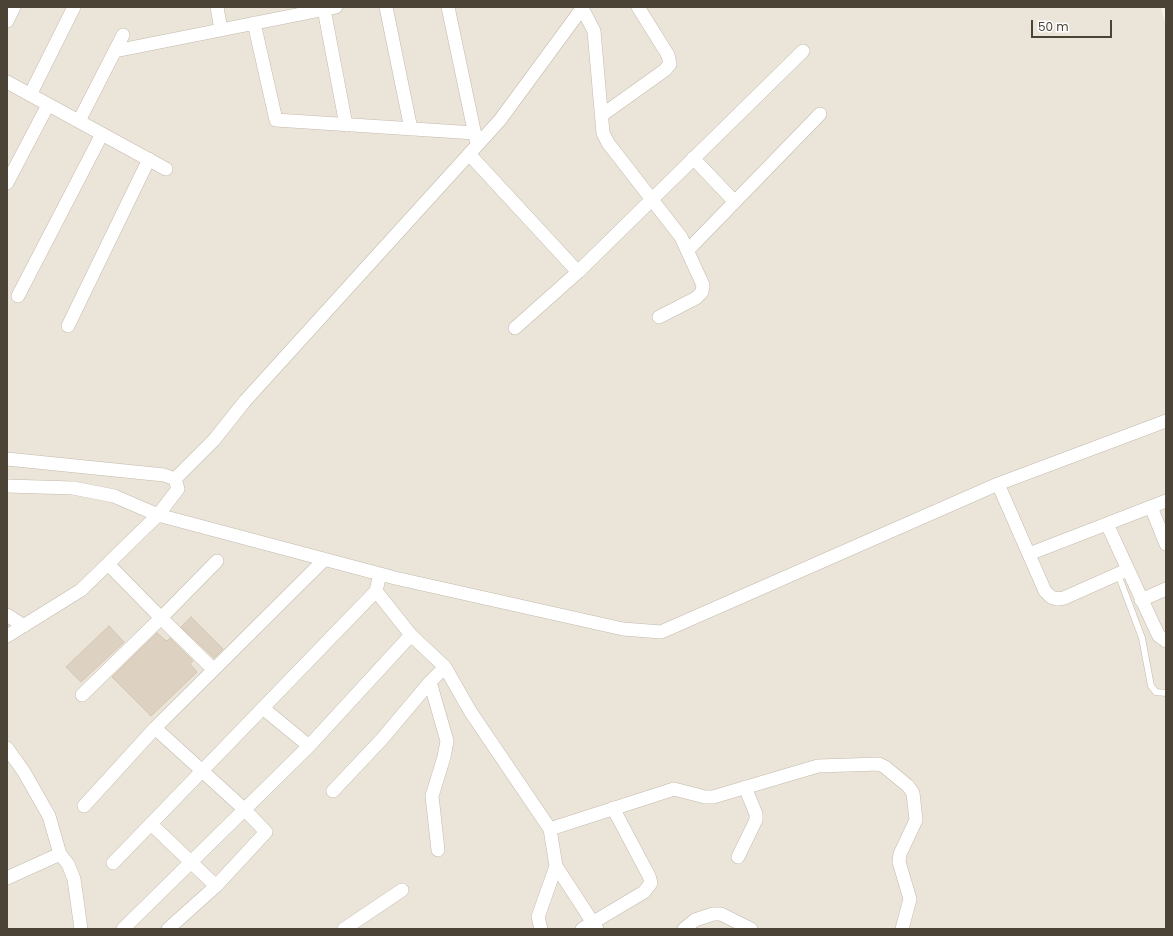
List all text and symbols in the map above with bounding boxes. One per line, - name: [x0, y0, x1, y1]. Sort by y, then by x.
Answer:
- scale bar: [1033, 12, 1114, 38]
- text: 50 m: [1038, 18, 1069, 35]

